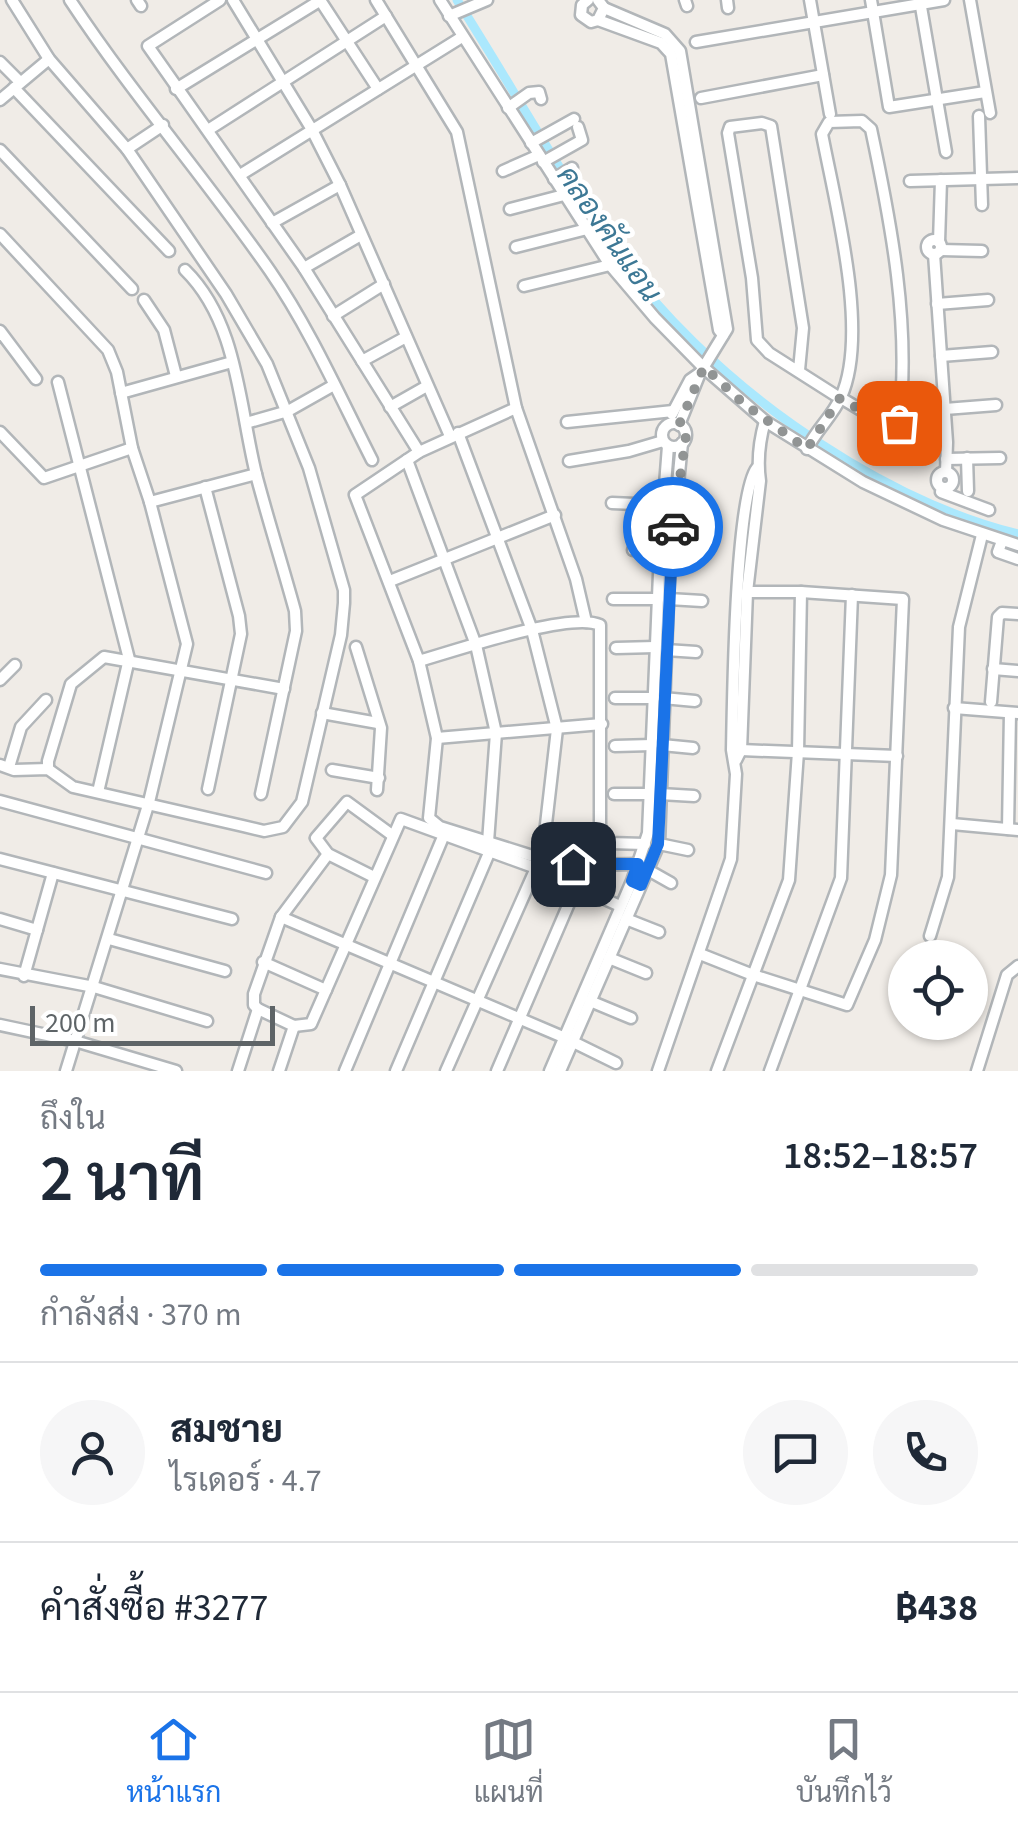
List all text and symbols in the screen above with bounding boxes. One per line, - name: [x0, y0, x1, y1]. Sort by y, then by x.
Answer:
- water label: คลองคันแอน: [546, 157, 672, 311]
- pin: [857, 381, 942, 466]
- icon: bag: [872, 396, 927, 451]
- courier: [623, 477, 723, 577]
- icon: car: [646, 500, 701, 555]
- pin: [531, 822, 616, 907]
- icon: home: [546, 837, 601, 892]
- map controls: [888, 940, 988, 1040]
- button: locate: [888, 940, 988, 1040]
- scale bar: [30, 1001, 275, 1046]
- text: 200 m: [45, 1003, 116, 1043]
- text: ถึงใน: [40, 1096, 106, 1142]
- text: 18:52–18:57: [783, 1129, 978, 1183]
- text: 2 นาที: [40, 1133, 205, 1226]
- text: กำลังส่ง · 370 m: [40, 1292, 242, 1338]
- button: person: [40, 1400, 145, 1505]
- button: chat: [743, 1400, 848, 1505]
- button: phone: [873, 1400, 978, 1505]
- text: สมชาย: [170, 1403, 283, 1457]
- text: ไรเดอร์ · 4.7: [170, 1458, 322, 1504]
- text: คำสั่งซื้อ #3277: [40, 1581, 268, 1635]
- text: ฿438: [895, 1581, 978, 1635]
- tab: หน้าแรก: [126, 1712, 221, 1813]
- tab: แผนที่: [474, 1712, 544, 1813]
- tab: บันทึกไว้: [796, 1712, 892, 1813]

